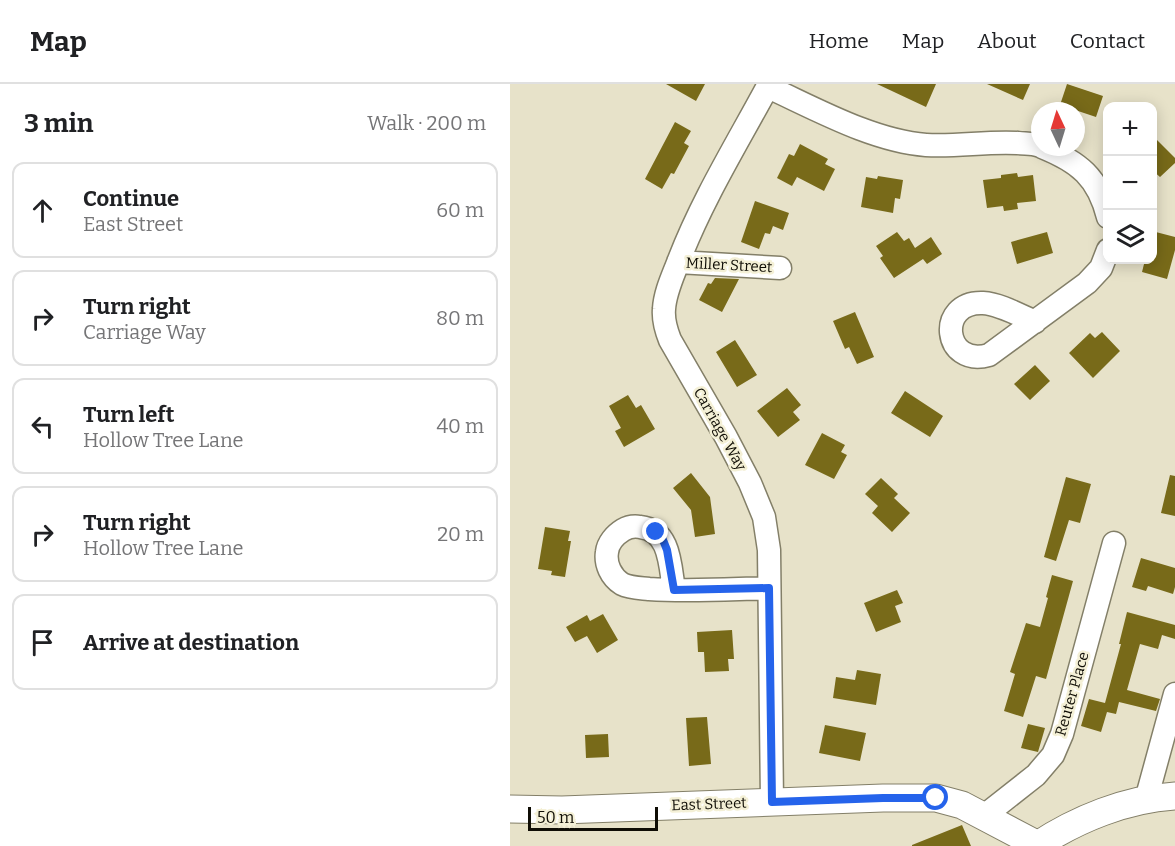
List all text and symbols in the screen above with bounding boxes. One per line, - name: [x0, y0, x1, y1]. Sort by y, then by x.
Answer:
- text: Map: [30, 25, 87, 58]
- text: Home: [809, 28, 869, 54]
- text: Map: [902, 28, 944, 54]
- text: About: [977, 28, 1037, 54]
- text: Contact: [1070, 28, 1145, 54]
- north arrow: [1031, 102, 1085, 156]
- map controls: [1103, 102, 1157, 264]
- button: +: [1103, 102, 1157, 156]
- text: 3 min: [24, 108, 93, 139]
- text: Walk · 200 m: [367, 111, 486, 135]
- button: −: [1103, 156, 1157, 210]
- text: Continue: [83, 185, 179, 212]
- icon: ahead: [26, 194, 59, 227]
- text: 60 m: [436, 198, 484, 222]
- button: layers: [1103, 210, 1157, 264]
- text: East Street: [83, 212, 183, 236]
- street label: Miller Street: [685, 254, 773, 276]
- text: Turn right: [83, 293, 191, 320]
- icon: right: [26, 302, 59, 335]
- text: 80 m: [436, 306, 484, 330]
- text: Carriage Way: [83, 320, 206, 344]
- street label: Carriage Way: [690, 384, 750, 474]
- text: Turn left: [83, 401, 175, 428]
- icon: left: [26, 410, 59, 443]
- text: 40 m: [436, 414, 484, 438]
- text: Hollow Tree Lane: [83, 428, 244, 452]
- text: Turn right: [83, 509, 191, 536]
- icon: right: [26, 518, 59, 551]
- route end: [642, 518, 668, 544]
- text: 20 m: [437, 522, 484, 546]
- text: Hollow Tree Lane: [83, 536, 244, 560]
- icon: arrive: [26, 626, 59, 659]
- text: Arrive at destination: [83, 629, 299, 656]
- street label: Reuter Place: [1051, 650, 1093, 738]
- route start: [922, 784, 948, 810]
- street label: East Street: [671, 794, 747, 814]
- scale bar: [528, 804, 658, 832]
- text: 50 m: [537, 808, 574, 827]

